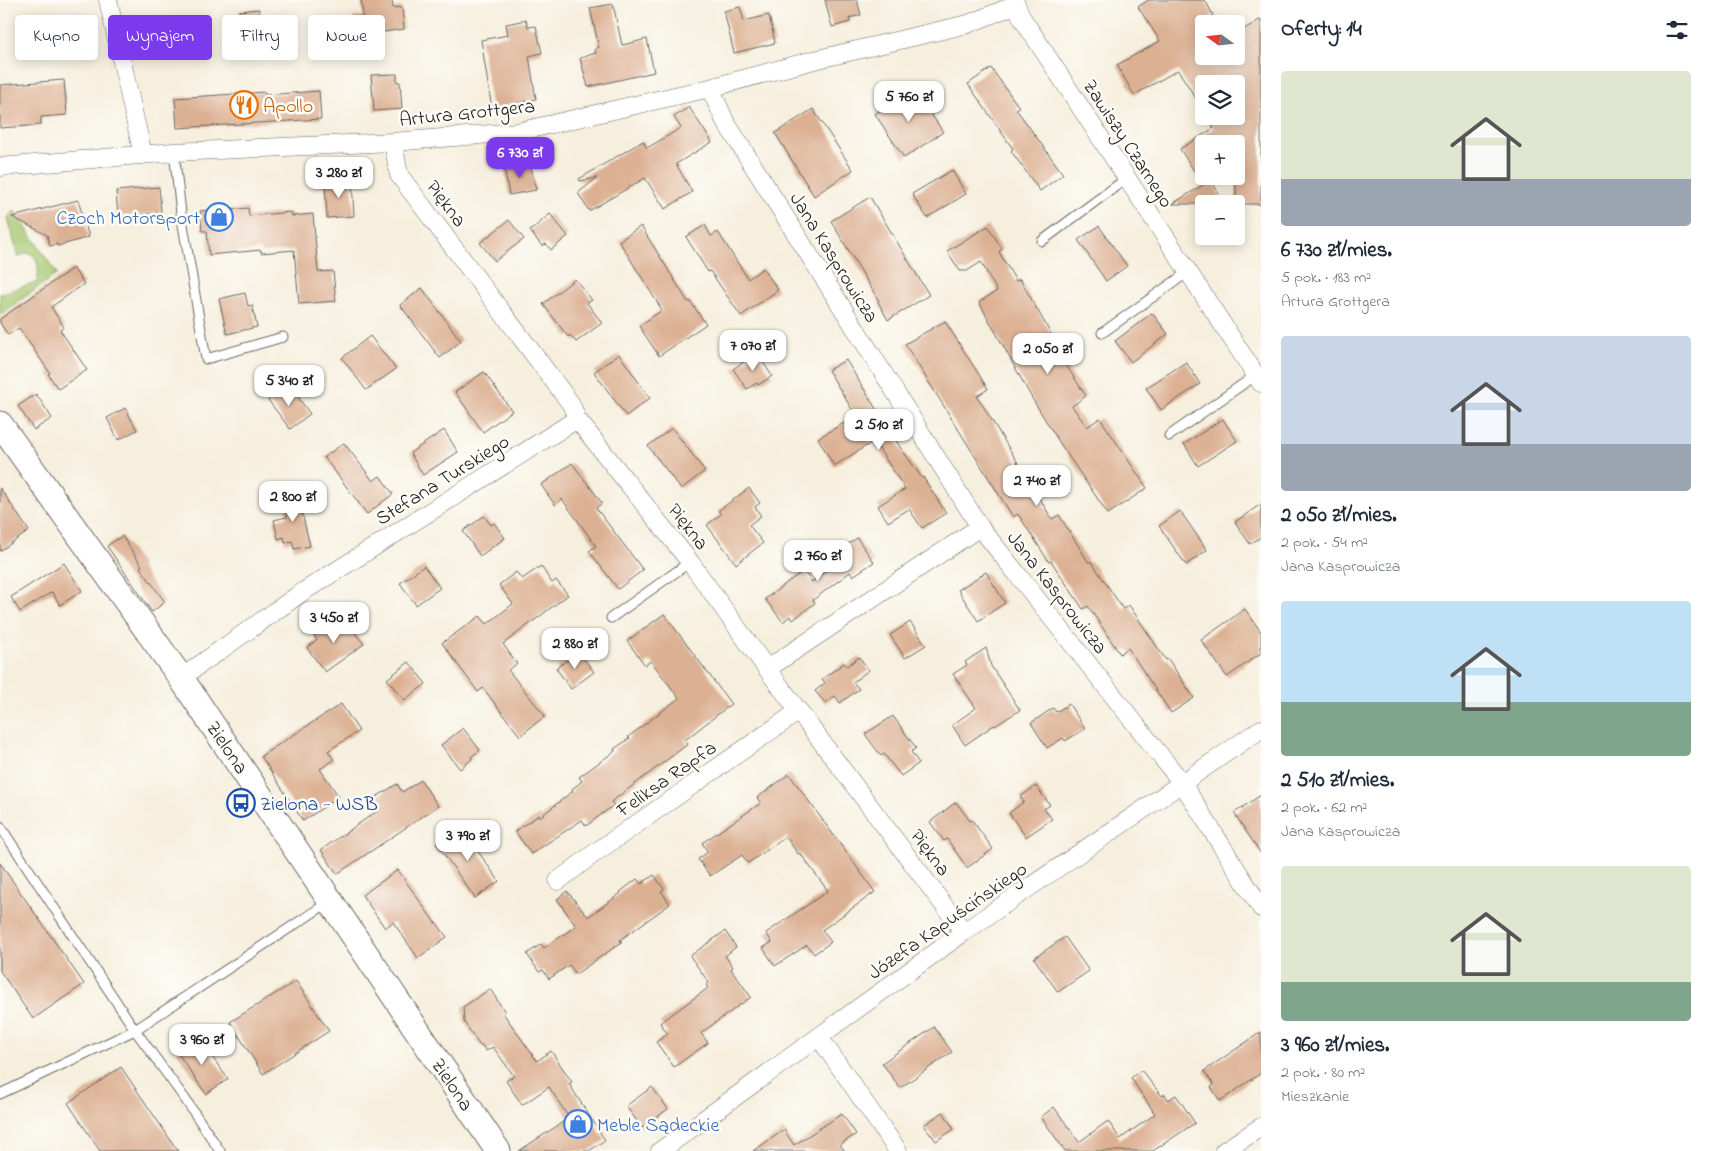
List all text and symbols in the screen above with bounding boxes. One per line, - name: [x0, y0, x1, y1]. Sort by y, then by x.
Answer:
- chip: Kupno: [15, 15, 98, 60]
- chip: Wynajem: [108, 15, 212, 60]
- chip: Filtry: [222, 15, 298, 60]
- chip: Nowe: [308, 15, 385, 60]
- north arrow: [1195, 15, 1245, 65]
- map controls: [1195, 15, 1245, 245]
- text: Oferty: 14: [1281, 15, 1362, 45]
- icon: filters: [1663, 16, 1691, 44]
- street label: Zawiszy Czarnego: [1074, 74, 1179, 215]
- button: layers: [1195, 75, 1245, 125]
- pin: 5 760 zł: [857, 80, 961, 123]
- text: 5 760 zł: [885, 85, 933, 109]
- restaurant icon: Apollo: [229, 90, 259, 120]
- place label: Apollo: [263, 93, 313, 122]
- street label: Artura Grottgera: [398, 93, 537, 137]
- icon: home: [1441, 104, 1531, 194]
- button: +: [1195, 135, 1245, 185]
- pin: 6 730 zł: [468, 136, 572, 179]
- text: 6 730 zł: [497, 141, 543, 165]
- pin: 3 280 zł: [287, 156, 391, 199]
- text: 3 280 zł: [316, 161, 362, 185]
- street label: Piękna: [418, 175, 472, 234]
- street label: Jana Kasprowicza: [781, 187, 885, 329]
- button: −: [1195, 195, 1245, 245]
- shop icon: Czoch Motorsport: [204, 202, 234, 232]
- place label: Czoch Motorsport: [57, 205, 200, 234]
- text: 6 730 zł/mies.: [1281, 236, 1392, 266]
- text: 5 pok. · 183 m²: [1281, 266, 1371, 290]
- text: Artura Grottgera: [1281, 290, 1390, 314]
- pin: 7 070 zł: [701, 330, 805, 372]
- pin: 2 050 zł: [996, 332, 1100, 375]
- text: 7 070 zł: [730, 334, 776, 358]
- text: 2 050 zł: [1023, 337, 1073, 361]
- pin: 5 340 zł: [237, 364, 341, 407]
- text: 5 340 zł: [265, 369, 313, 393]
- icon: home: [1441, 369, 1531, 459]
- pin: 2 510 zł: [827, 408, 931, 451]
- text: 2 510 zł: [855, 413, 903, 437]
- street label: Stefana Turskiego: [371, 428, 516, 535]
- pin: 2 740 zł: [985, 464, 1089, 507]
- text: 2 740 zł: [1014, 469, 1060, 493]
- pin: 2 800 zł: [241, 480, 345, 523]
- text: 2 800 zł: [270, 485, 316, 509]
- street label: Piękna: [659, 498, 715, 557]
- text: 2 050 zł/mies.: [1281, 501, 1397, 531]
- street label: Jana Kasprowicza: [999, 526, 1113, 661]
- text: 2 pok. · 54 m²: [1281, 531, 1368, 555]
- pin: 2 760 zł: [766, 540, 870, 582]
- text: 2 760 zł: [795, 544, 841, 568]
- text: Jana Kasprowicza: [1281, 555, 1400, 579]
- pin: 3 450 zł: [282, 602, 386, 644]
- text: 3 450 zł: [310, 606, 358, 630]
- pin: 2 880 zł: [523, 628, 627, 670]
- text: 2 880 zł: [552, 632, 598, 656]
- icon: home: [1441, 634, 1531, 724]
- street label: Zielona: [198, 716, 254, 781]
- street label: Feliksa Rapfa: [611, 735, 723, 826]
- text: 2 510 zł/mies.: [1281, 766, 1394, 796]
- bus stop icon: Zielona - WSB: [226, 788, 256, 818]
- place label: Zielona - WSB: [260, 791, 378, 820]
- text: 2 pok. · 62 m²: [1281, 796, 1367, 820]
- pin: 3 790 zł: [416, 820, 520, 862]
- text: Jana Kasprowicza: [1281, 820, 1400, 844]
- text: 3 790 zł: [446, 824, 490, 848]
- street label: Piękna: [902, 824, 956, 883]
- street label: Józefa Kapuścińskiego: [863, 856, 1035, 989]
- icon: home: [1441, 899, 1531, 989]
- pin: 3 960 zł: [150, 1024, 254, 1066]
- text: 3 960 zł: [180, 1028, 224, 1052]
- text: 3 960 zł/mies.: [1281, 1031, 1389, 1061]
- street label: Zielona: [423, 1053, 479, 1118]
- text: 2 pok. · 80 m²: [1281, 1061, 1365, 1085]
- text: Mieszkanie: [1281, 1085, 1349, 1109]
- shop icon: Meble Sądeckie: [563, 1109, 593, 1139]
- place label: Meble Sądeckie: [597, 1112, 719, 1141]

